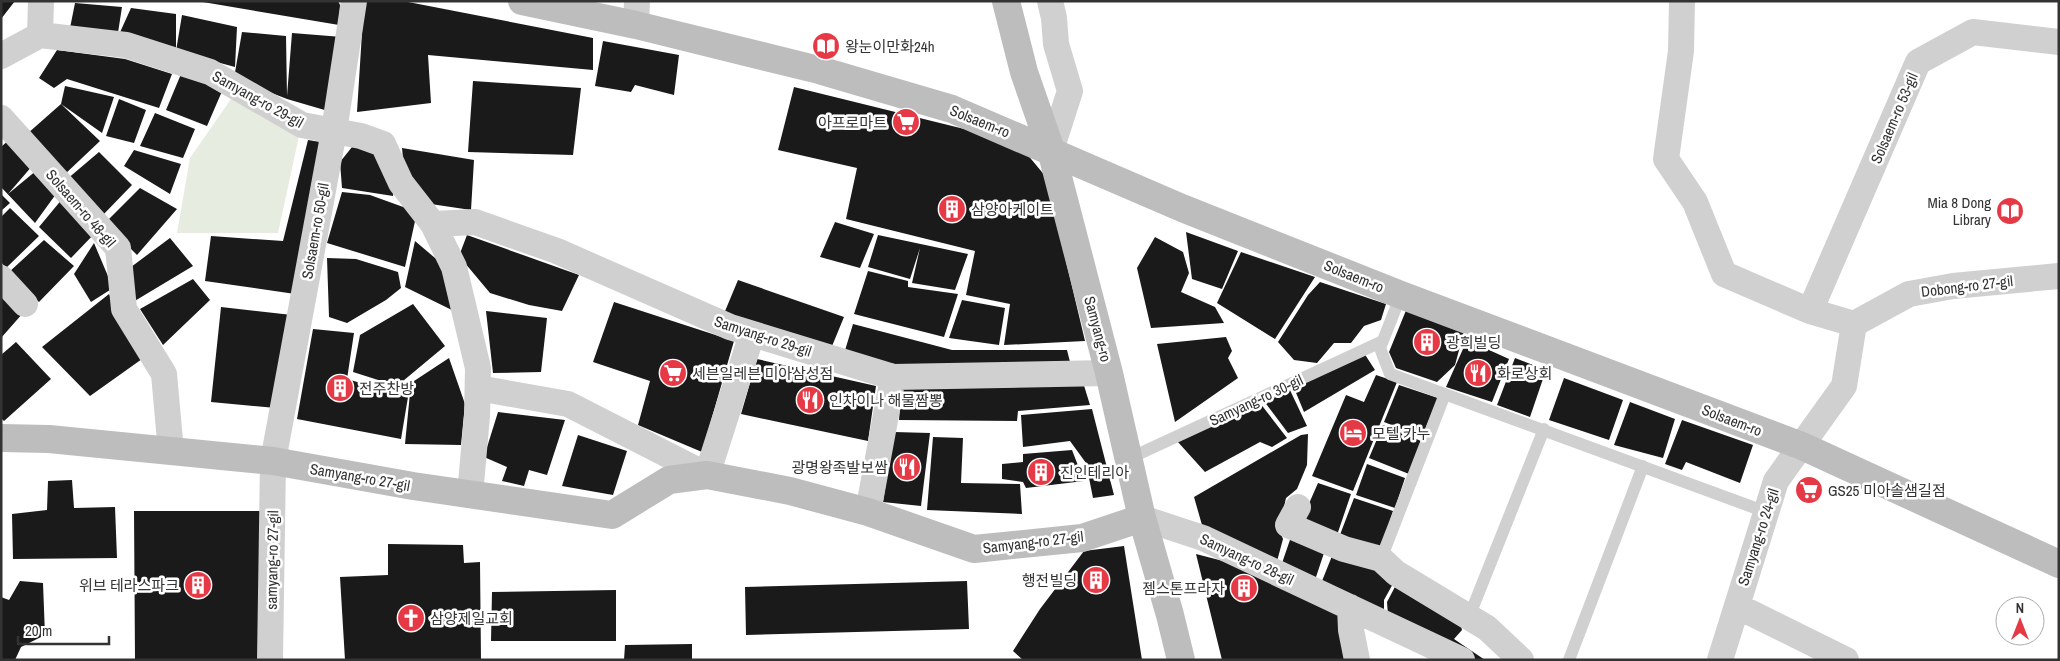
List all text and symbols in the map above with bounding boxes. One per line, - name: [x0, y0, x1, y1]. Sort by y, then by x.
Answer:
- library icon: 왕눈이만화24h: [811, 31, 841, 61]
- place label: 왕눈이만화24h: [845, 36, 935, 57]
- street label: Samyang-ro 29-gil: [209, 65, 307, 133]
- street label: Solsaem-ro 53-gil: [1865, 69, 1923, 167]
- street label: Solsaem-ro: [947, 99, 1013, 143]
- supermarket icon: 아프로마트: [891, 107, 921, 137]
- place label: 아프로마트: [818, 112, 887, 133]
- street label: Solsaem-ro 48-gil: [41, 164, 121, 252]
- street label: Solsaem-ro 50-gil: [296, 181, 334, 281]
- place label: Mia 8 Dong Library: [1927, 192, 1992, 230]
- building icon: 삼양아케이트: [937, 194, 967, 224]
- library icon: Mia 8 Dong Library: [1995, 196, 2025, 226]
- place label: 삼양아케이트: [971, 199, 1054, 220]
- street label: Solsaem-ro: [1321, 254, 1387, 298]
- street label: Dobong-ro 27-gil: [1920, 270, 2014, 302]
- street label: Samyang-ro: [1079, 294, 1117, 364]
- street label: Samyang-ro 29-gil: [712, 310, 814, 362]
- building icon: 광희빌딩: [1412, 327, 1442, 357]
- place label: 광희빌딩: [1446, 332, 1501, 353]
- supermarket icon: 세븐일레븐 미아삼성점: [658, 358, 688, 388]
- restaurant icon: 화로상회: [1463, 358, 1493, 388]
- place label: 세븐일레븐 미아삼성점: [692, 363, 833, 384]
- place label: 화로상회: [1497, 363, 1552, 384]
- street label: Samyang-ro 30-gil: [1206, 369, 1306, 431]
- building icon: 전주찬방: [325, 373, 355, 403]
- place label: 전주찬방: [359, 378, 414, 399]
- restaurant icon: 인차이나 해물짬뽕: [795, 385, 825, 415]
- place label: 인차이나 해물짬뽕: [829, 390, 943, 411]
- street label: Solsaem-ro: [1699, 399, 1765, 441]
- hotel icon: 모텔 카누: [1338, 418, 1368, 448]
- place label: 모텔 카누: [1372, 423, 1431, 444]
- restaurant icon: 광명왕족발보쌈: [892, 452, 922, 482]
- place label: 광명왕족발보쌈: [791, 457, 888, 478]
- building icon: 진인테리아: [1026, 457, 1056, 487]
- street label: Samyang-ro 27-gil: [308, 458, 412, 496]
- place label: 진인테리아: [1060, 462, 1129, 483]
- supermarket icon: GS25 미아솔샘길점: [1794, 475, 1824, 505]
- place label: GS25 미아솔샘길점: [1828, 480, 1946, 501]
- street label: Samyang-ro 24-gil: [1732, 486, 1784, 588]
- street label: samyang-ro 27-gil: [261, 510, 283, 610]
- street label: Samyang-ro 27-gil: [982, 525, 1084, 559]
- street label: Samyang-ro 28-gil: [1197, 528, 1297, 590]
- building icon: 행전빌딩: [1081, 565, 1111, 595]
- building icon: 위브 테라스파크: [183, 570, 213, 600]
- place label: 행전빌딩: [1022, 570, 1077, 591]
- building icon: 젬스톤프라자: [1229, 573, 1259, 603]
- place label: 위브 테라스파크: [79, 575, 179, 596]
- place label: 젬스톤프라자: [1142, 578, 1225, 599]
- north arrow: [1995, 596, 2045, 646]
- text: N: [2016, 599, 2024, 617]
- church icon: 삼양제일교회: [396, 603, 426, 633]
- place label: 삼양제일교회: [430, 608, 513, 629]
- scale bar: [18, 614, 109, 646]
- text: 20 m: [25, 620, 52, 641]

